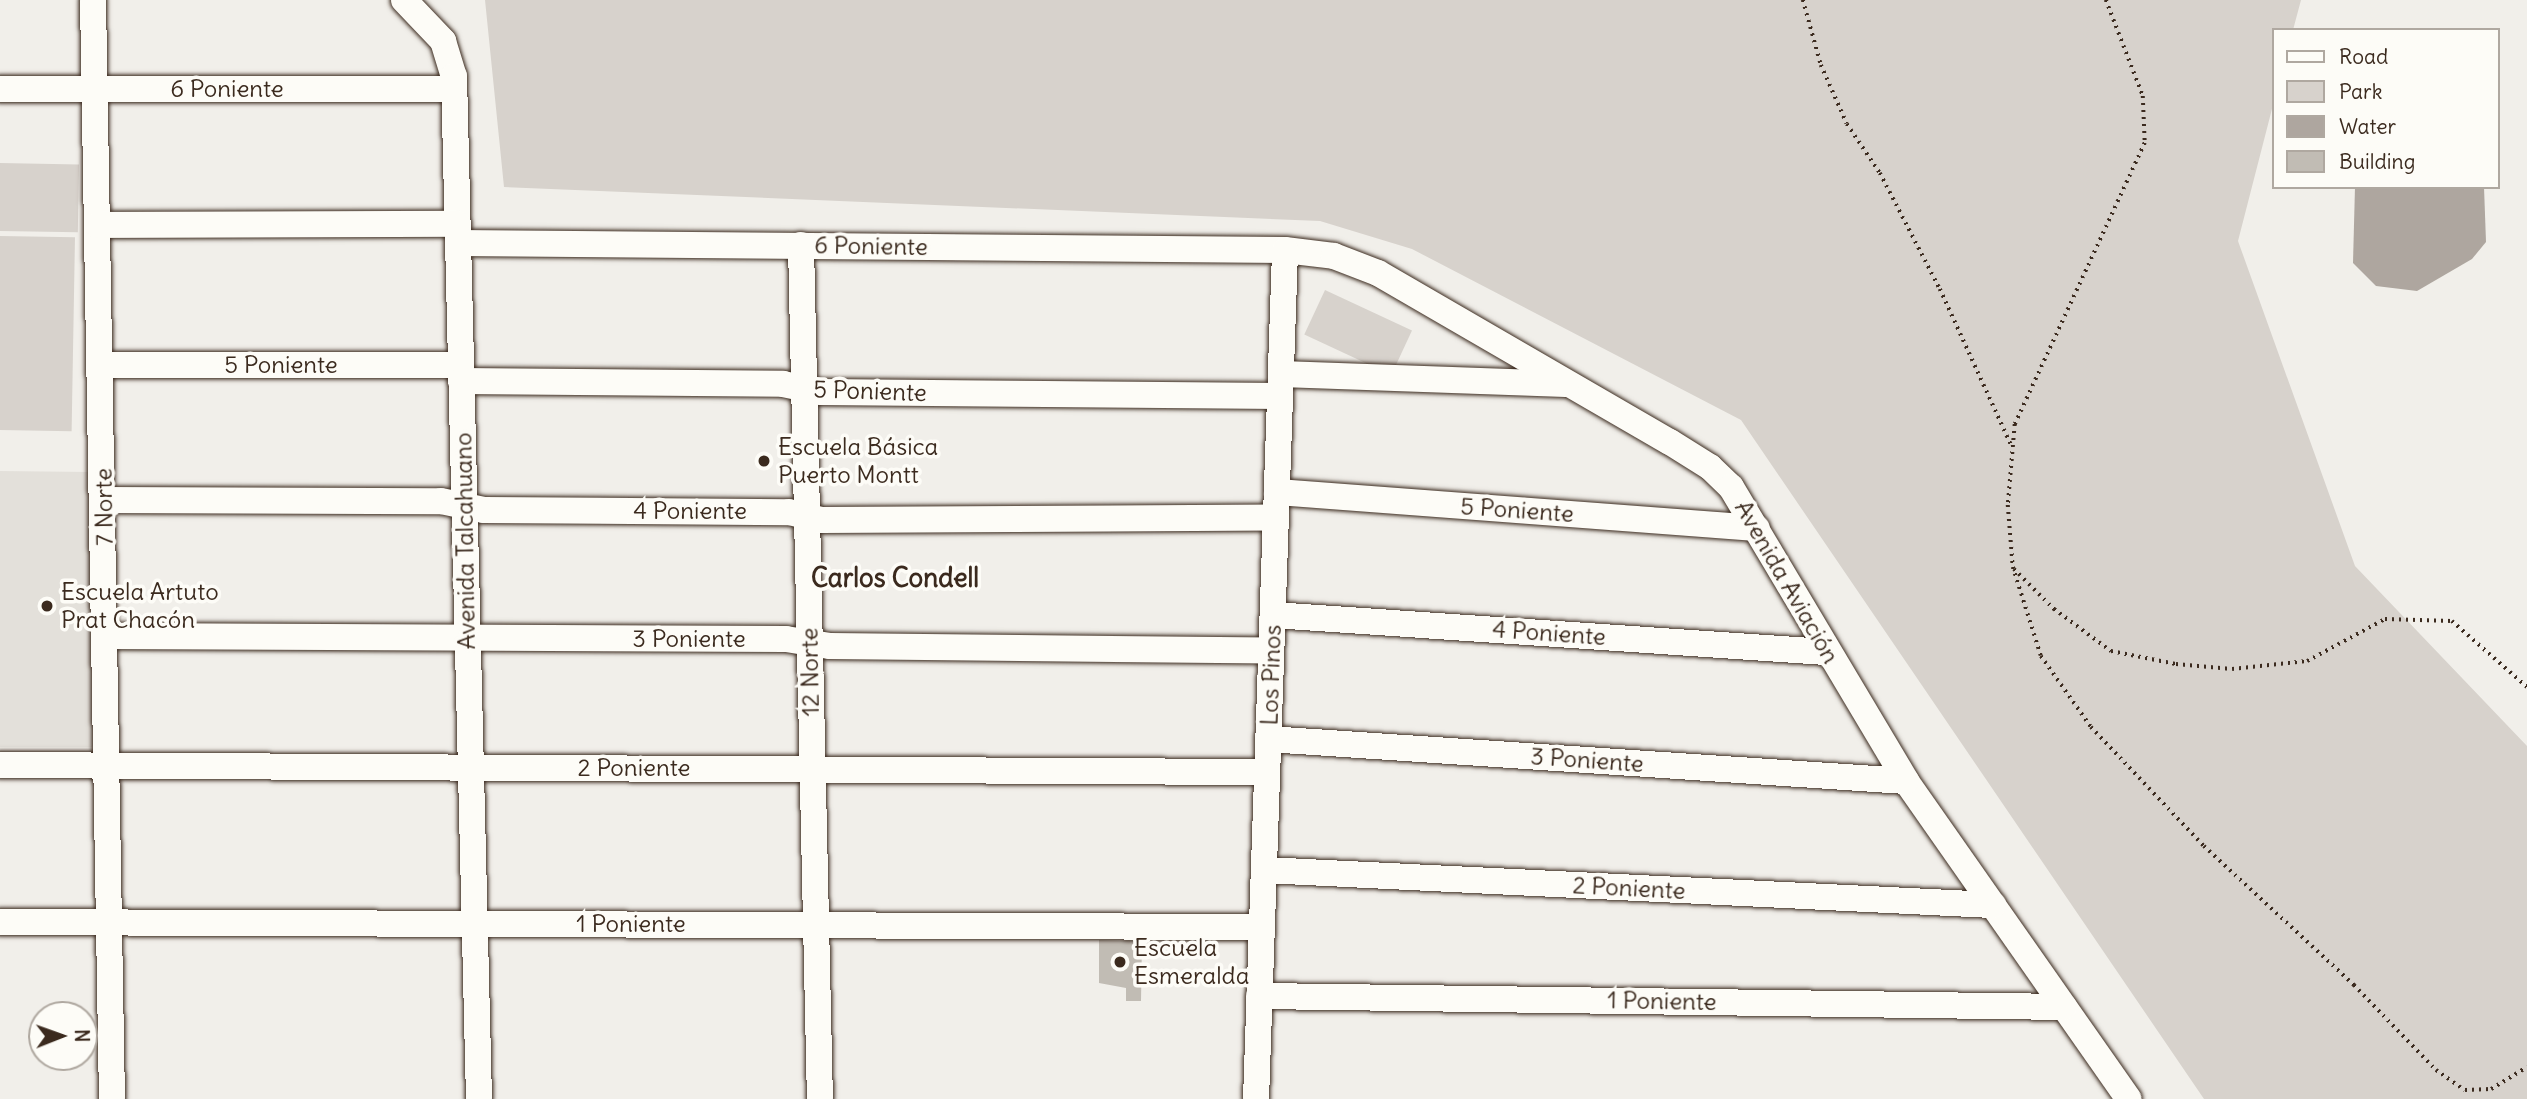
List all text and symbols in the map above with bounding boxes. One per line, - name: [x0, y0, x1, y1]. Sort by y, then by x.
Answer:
- legend: [2272, 28, 2499, 189]
- text: Road: [2339, 43, 2388, 70]
- street label: 6 Poniente: [170, 75, 284, 103]
- text: Park: [2339, 78, 2382, 105]
- text: Water: [2339, 113, 2396, 140]
- text: Building: [2339, 148, 2415, 175]
- street label: 6 Poniente: [814, 231, 928, 261]
- street label: 5 Poniente: [224, 351, 338, 379]
- street label: 5 Poniente: [813, 375, 927, 407]
- street label: Avenida Talcahuano: [449, 432, 481, 650]
- place label: Escuela Básica Puerto Montt: [778, 433, 938, 489]
- marker: Escuela Básica Puerto Montt: [756, 453, 772, 469]
- street label: 7 Norte: [89, 468, 119, 546]
- street label: 5 Poniente: [1459, 492, 1575, 528]
- street label: Avenida Aviación: [1729, 495, 1845, 669]
- street label: 4 Poniente: [633, 497, 747, 525]
- district label: Carlos Condell: [811, 562, 979, 594]
- place label: Escuela Artuto Prat Chacón: [61, 578, 219, 634]
- marker: Escuela Artuto Prat Chacón: [39, 598, 55, 614]
- street label: 4 Poniente: [1491, 615, 1607, 651]
- street label: Los Pinos: [1255, 624, 1287, 726]
- street label: 3 Poniente: [632, 625, 746, 653]
- street label: 12 Norte: [795, 627, 825, 717]
- street label: 3 Poniente: [1529, 742, 1645, 778]
- street label: 2 Poniente: [578, 754, 690, 782]
- street label: 2 Poniente: [1572, 871, 1686, 905]
- street label: 1 Poniente: [576, 910, 686, 938]
- place label: Escuela Esmeralda: [1134, 934, 1249, 990]
- marker: Escuela Esmeralda: [1112, 954, 1128, 970]
- street label: 1 Poniente: [1607, 986, 1717, 1016]
- north arrow: [28, 1001, 98, 1071]
- text: N: [70, 1029, 94, 1042]

